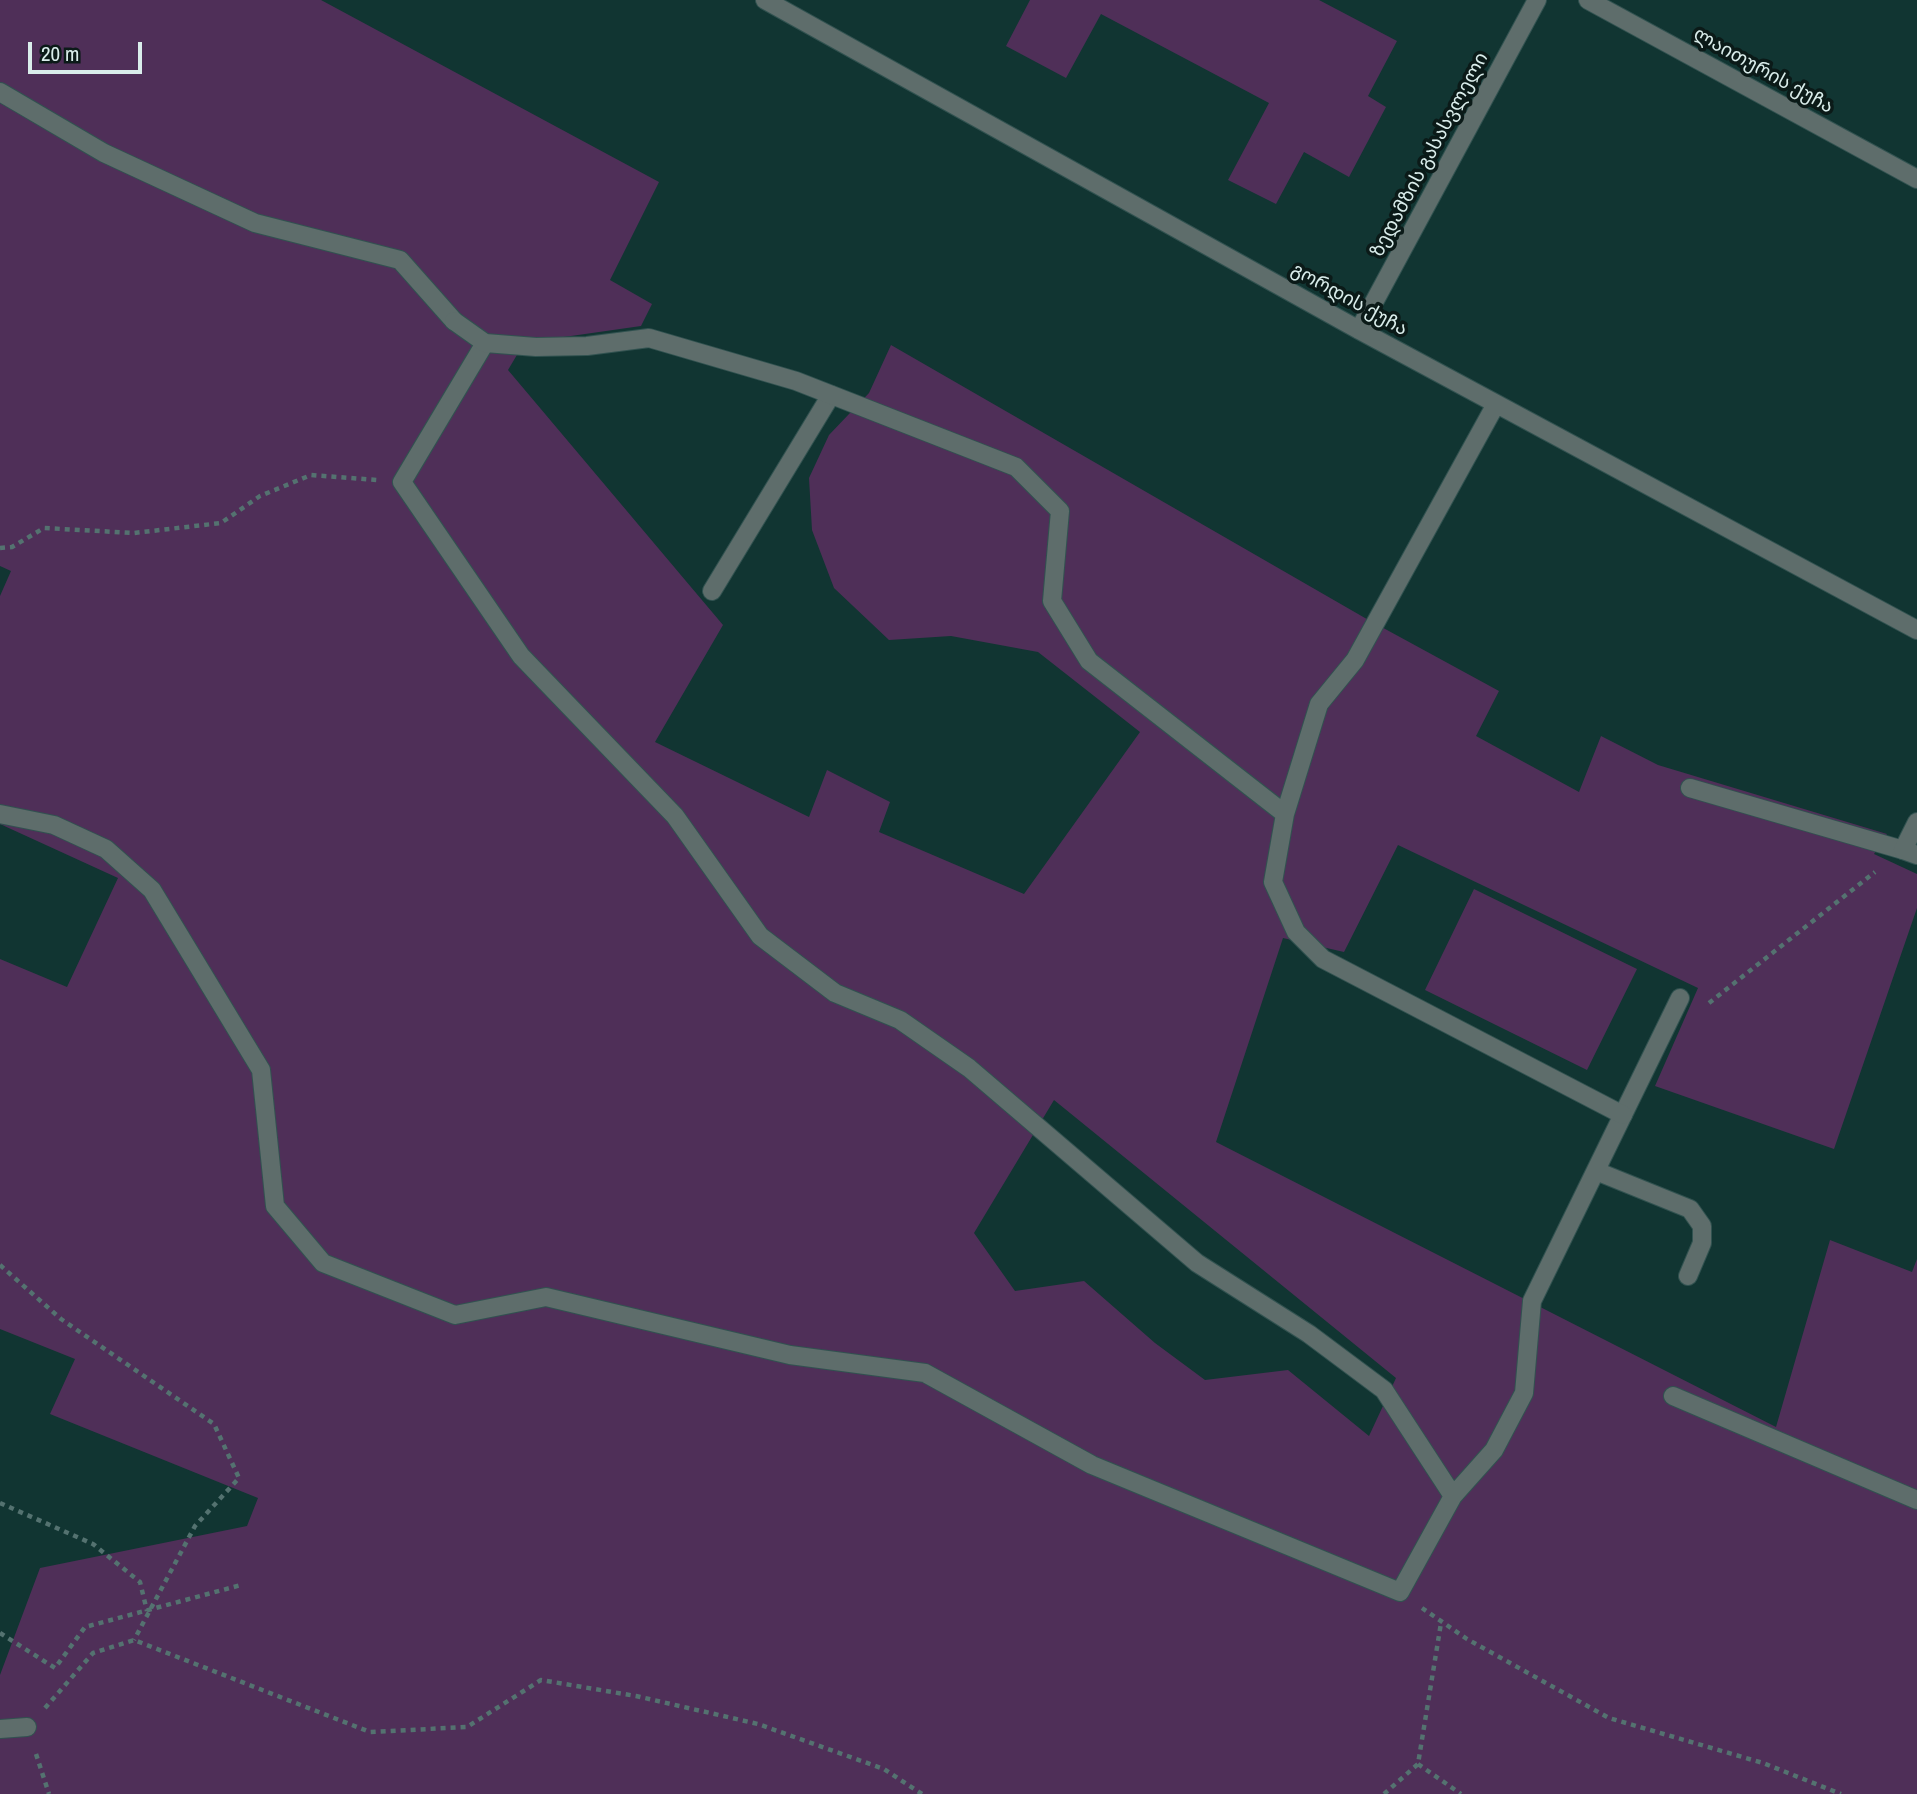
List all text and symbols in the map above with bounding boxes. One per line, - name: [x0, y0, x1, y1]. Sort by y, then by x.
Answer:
- street label: ლაითურის ქუჩა: [1689, 23, 1837, 119]
- scale bar: [32, 28, 145, 72]
- text: 20 m: [41, 39, 79, 68]
- street label: ზედამზის გასასვლელი: [1366, 49, 1494, 261]
- street label: გორდის ქუჩა: [1287, 259, 1411, 341]

